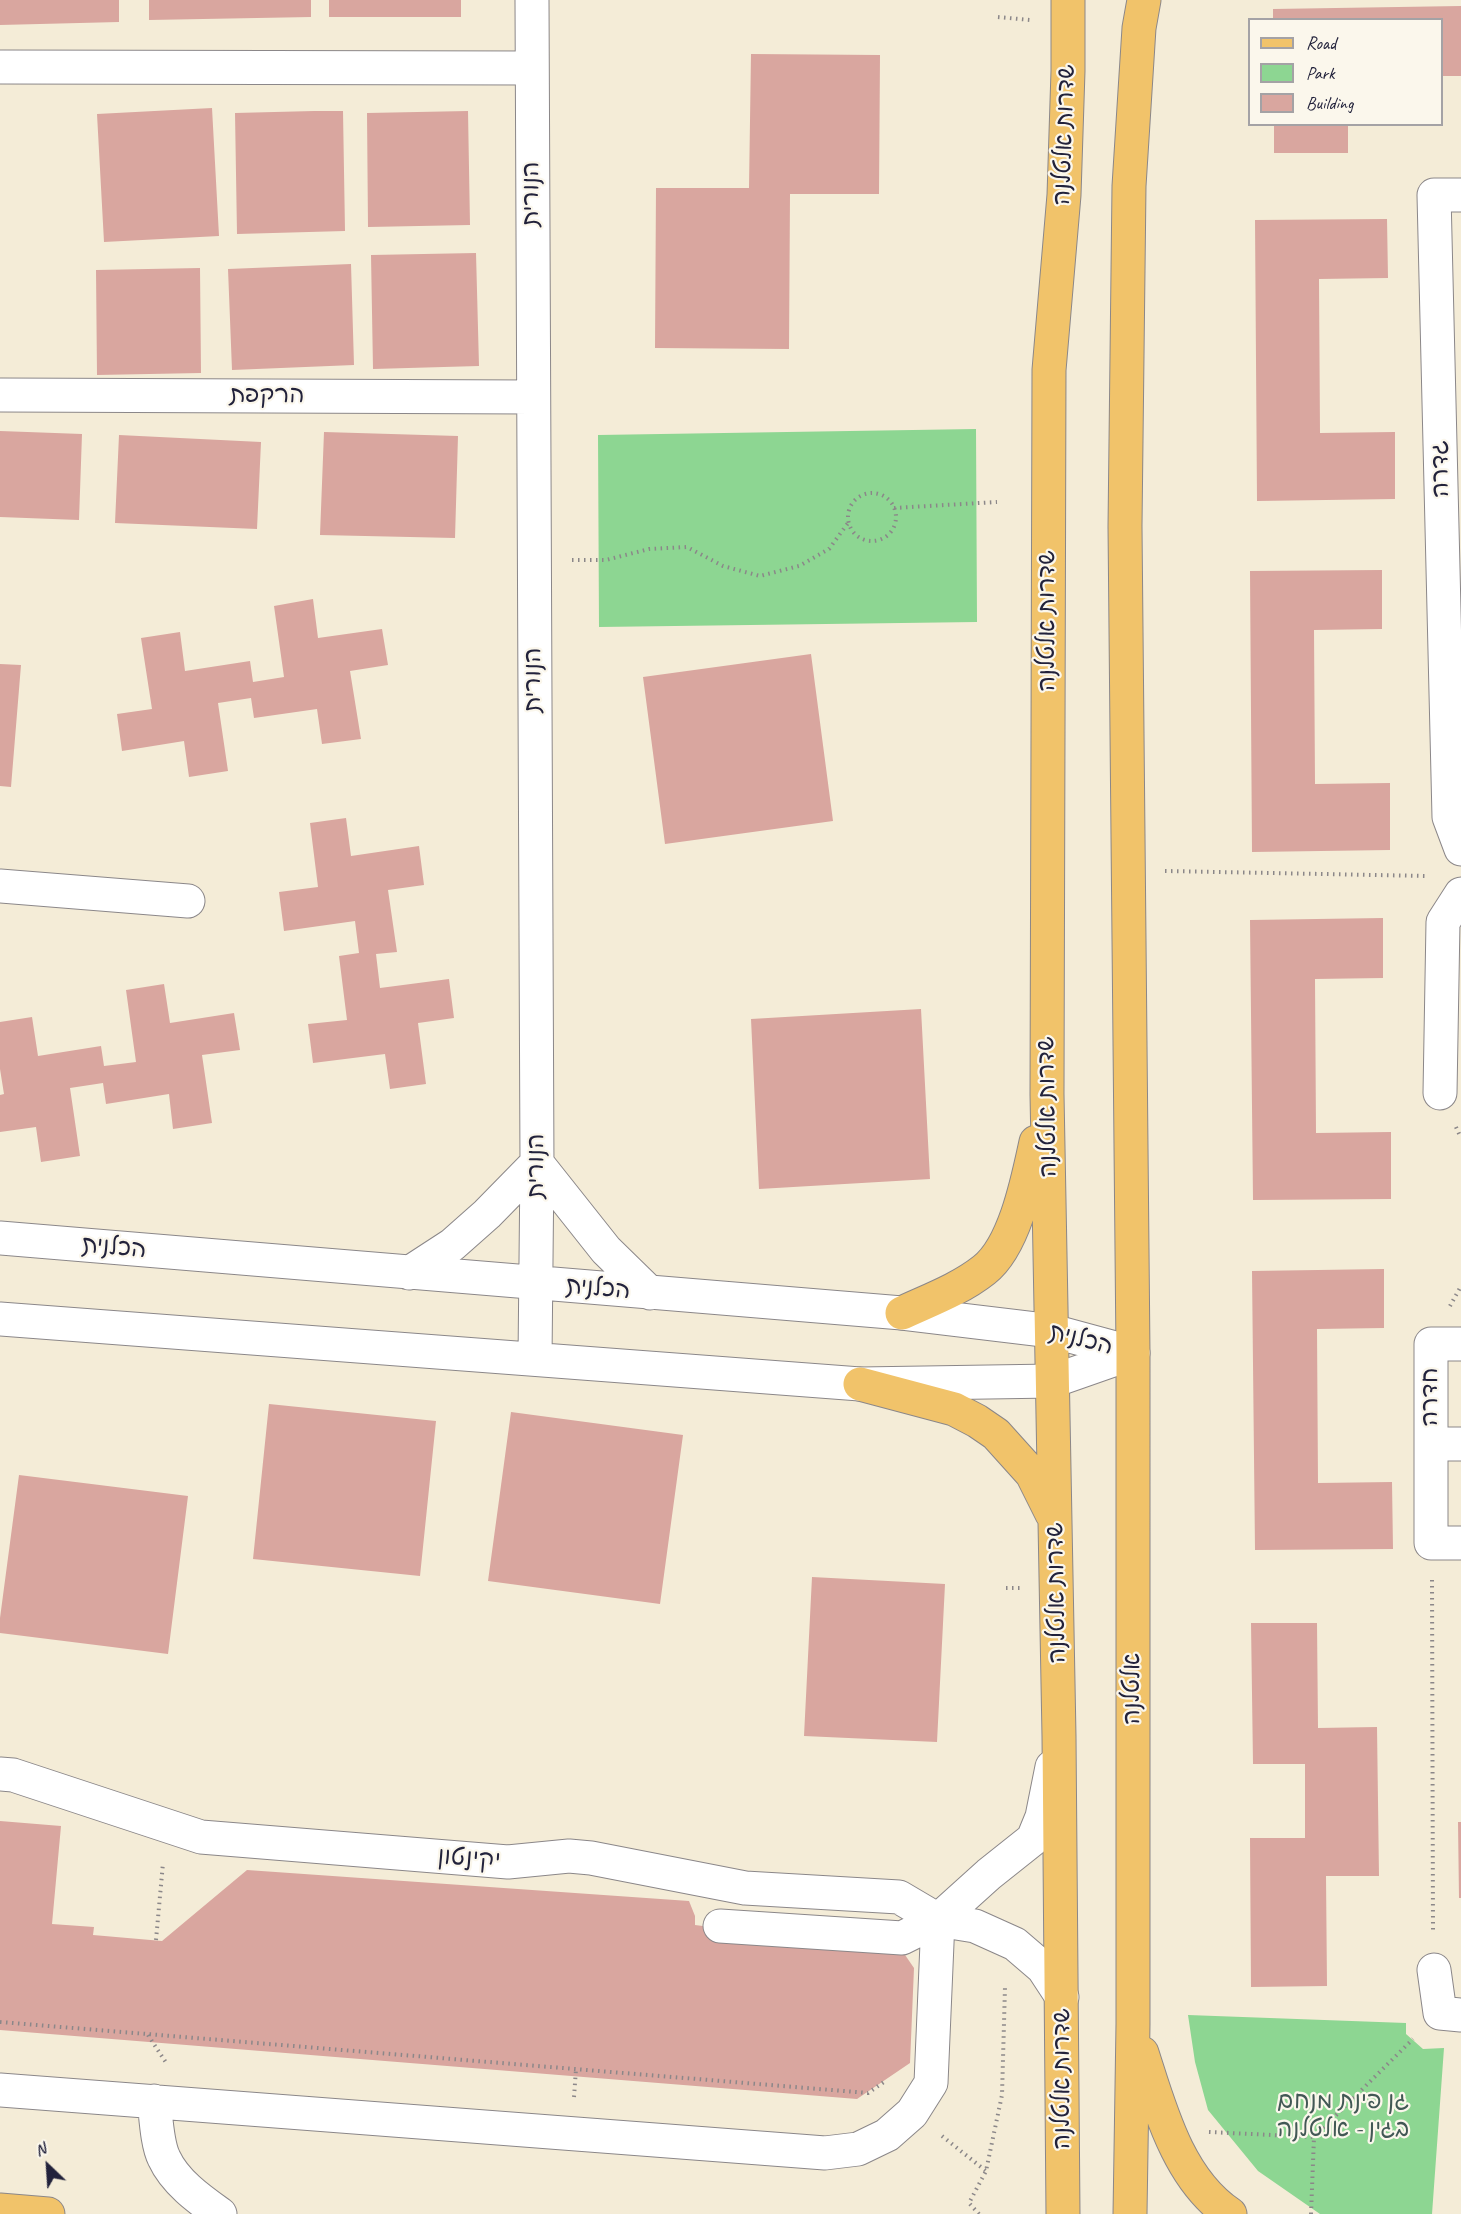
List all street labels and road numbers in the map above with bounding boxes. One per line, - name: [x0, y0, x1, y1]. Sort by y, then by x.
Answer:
- street label: שדרות אלטלנה: [1048, 64, 1082, 206]
- street label: הנורית: [518, 161, 546, 227]
- street label: הרקפת: [230, 382, 304, 410]
- street label: גדרה: [1426, 440, 1456, 498]
- street label: שדרות אלטלנה: [1034, 550, 1062, 692]
- street label: הנורית: [520, 647, 548, 713]
- street label: שדרות אלטלנה: [1032, 1036, 1064, 1178]
- street label: הנורית: [523, 1133, 551, 1199]
- street label: הכלנית: [80, 1231, 148, 1265]
- street label: הכלנית: [564, 1272, 632, 1306]
- street label: הכלנית: [1046, 1318, 1116, 1362]
- street label: חדרה: [1417, 1368, 1445, 1426]
- street label: שדרות אלטלנה: [1041, 1522, 1073, 1664]
- street label: אלטלנה: [1119, 1653, 1147, 1725]
- street label: יקינטון: [437, 1842, 501, 1876]
- street label: שדרות אלטלנה: [1049, 2008, 1077, 2150]

